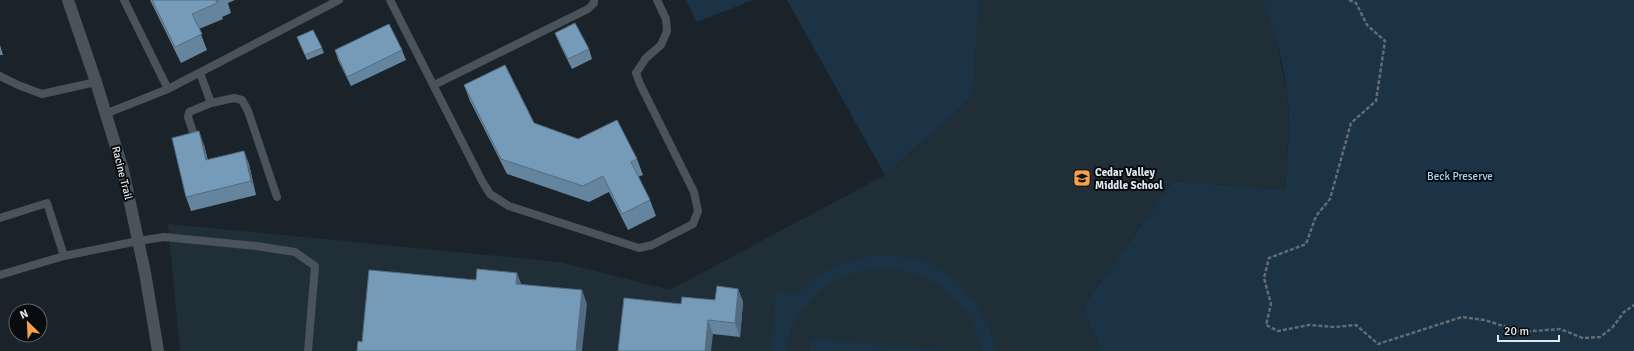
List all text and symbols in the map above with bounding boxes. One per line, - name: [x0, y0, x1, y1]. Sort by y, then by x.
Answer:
- street label: Racine Trail: [109, 145, 135, 201]
- place label: Cedar Valley Middle School: [1095, 166, 1163, 192]
- school or university icon: Cedar Valley Middle School: [1072, 168, 1092, 188]
- park label: Beck Preserve: [1427, 170, 1493, 183]
- north arrow: [8, 303, 48, 343]
- text: N: [18, 307, 30, 322]
- scale bar: [1498, 317, 1559, 343]
- text: 20 m: [1504, 324, 1529, 339]

